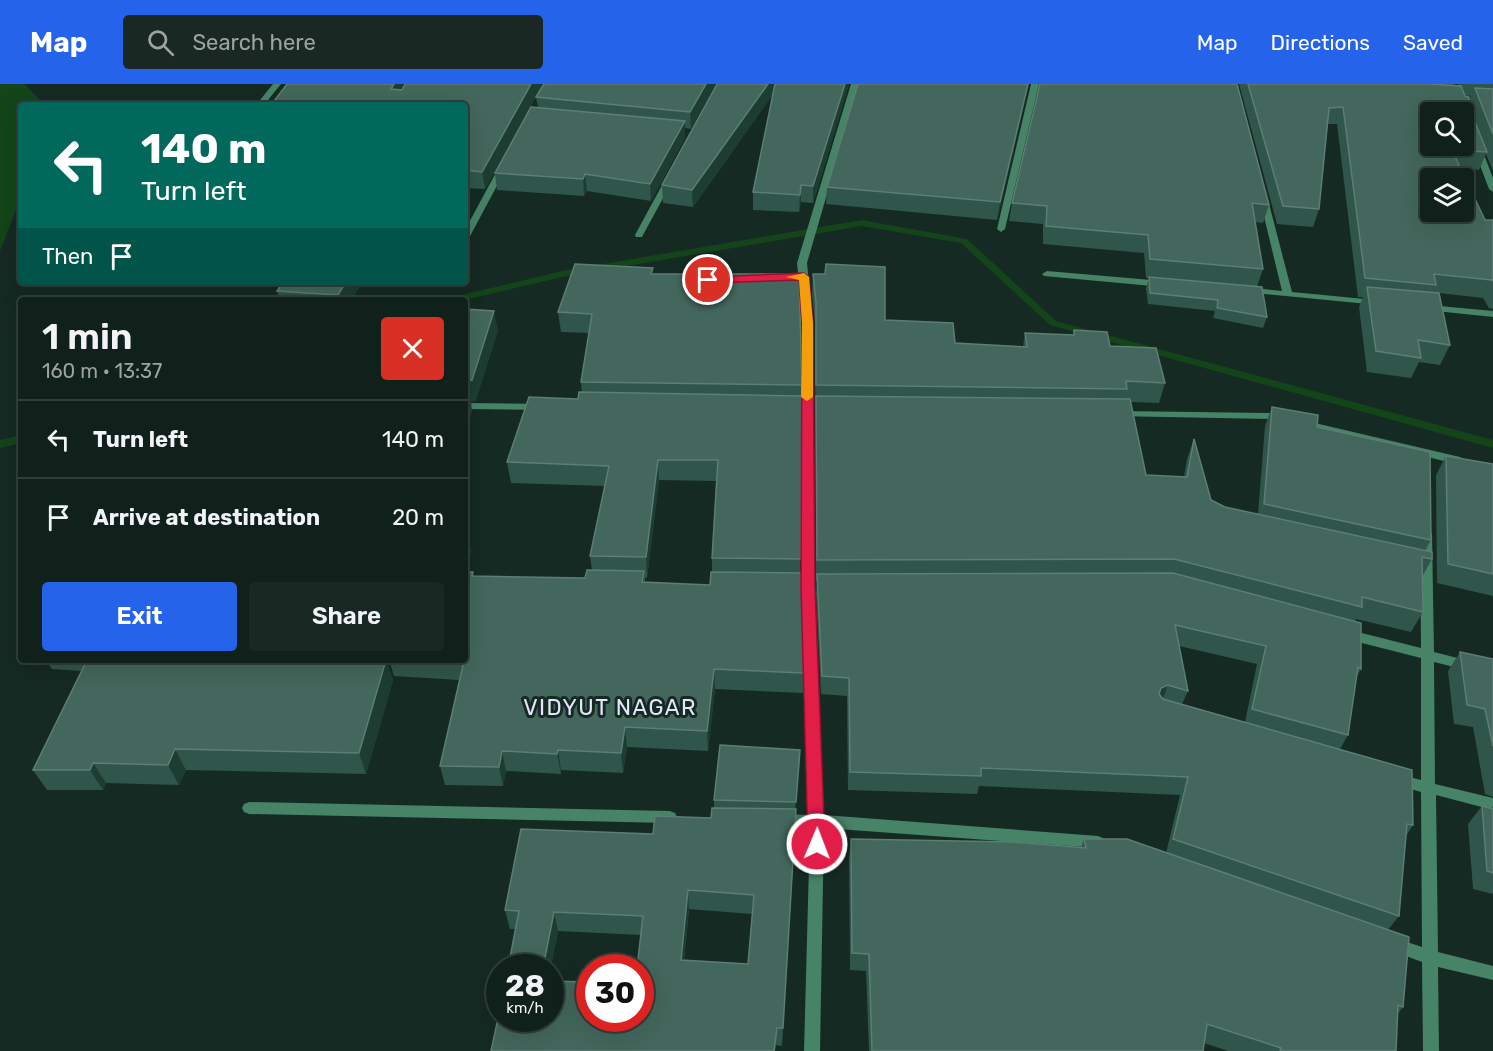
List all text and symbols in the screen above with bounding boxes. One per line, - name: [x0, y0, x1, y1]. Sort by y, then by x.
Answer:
- search box: [123, 15, 543, 69]
- text: Map: [30, 26, 87, 59]
- icon: search: [144, 26, 177, 59]
- text: Search here: [192, 29, 316, 56]
- text: Map: [1197, 30, 1238, 55]
- text: Directions: [1271, 30, 1370, 55]
- text: Saved: [1403, 30, 1463, 55]
- map controls: [1420, 102, 1474, 222]
- button: search: [1420, 102, 1474, 156]
- text: 140 m: [141, 124, 267, 174]
- icon: left: [42, 126, 120, 204]
- button: layers: [1420, 168, 1474, 222]
- text: Turn left: [141, 175, 246, 207]
- icon: arrive: [105, 240, 138, 273]
- text: Then: [42, 243, 93, 270]
- pin: [682, 254, 733, 305]
- icon: arrive: [691, 263, 724, 296]
- text: 1 min: [42, 315, 133, 358]
- button: close: [381, 317, 444, 380]
- text: 160 m · 13:37: [42, 359, 162, 383]
- icon: left: [42, 423, 75, 456]
- text: Turn left: [93, 426, 188, 453]
- text: 140 m: [382, 426, 444, 453]
- icon: arrive: [42, 501, 75, 534]
- text: Arrive at destination: [93, 504, 320, 531]
- text: 20 m: [392, 504, 444, 531]
- button: Exit: [42, 582, 237, 651]
- button: Share: [249, 582, 444, 651]
- district label: VIDYUT NAGAR: [523, 694, 697, 721]
- position arrow: [785, 812, 849, 876]
- speed limit sign: 30: [576, 954, 654, 1032]
- text: 28: [505, 968, 545, 1004]
- text: km/h: [506, 999, 544, 1017]

